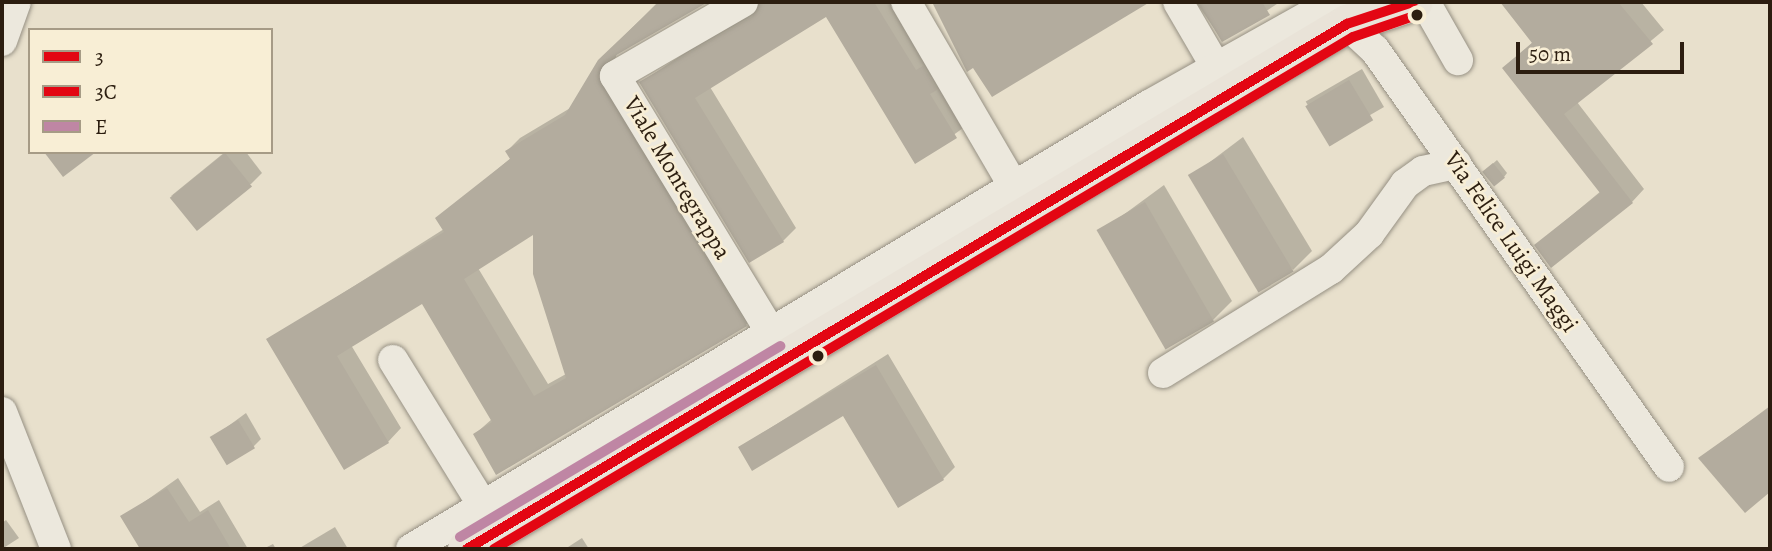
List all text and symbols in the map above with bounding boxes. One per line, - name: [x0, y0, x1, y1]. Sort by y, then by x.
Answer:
- unlabelled marker: [1410, 8, 1424, 22]
- legend: [28, 28, 273, 154]
- scale bar: [1520, 28, 1688, 72]
- text: 50 m: [1529, 40, 1571, 68]
- text: 3: [95, 43, 104, 71]
- text: 3C: [95, 78, 117, 106]
- street label: Viale Montegrappa: [617, 91, 737, 265]
- text: E: [95, 113, 107, 141]
- street label: Via Felice Luigi Maggi: [1438, 146, 1584, 338]
- unlabelled marker: [811, 349, 825, 363]

